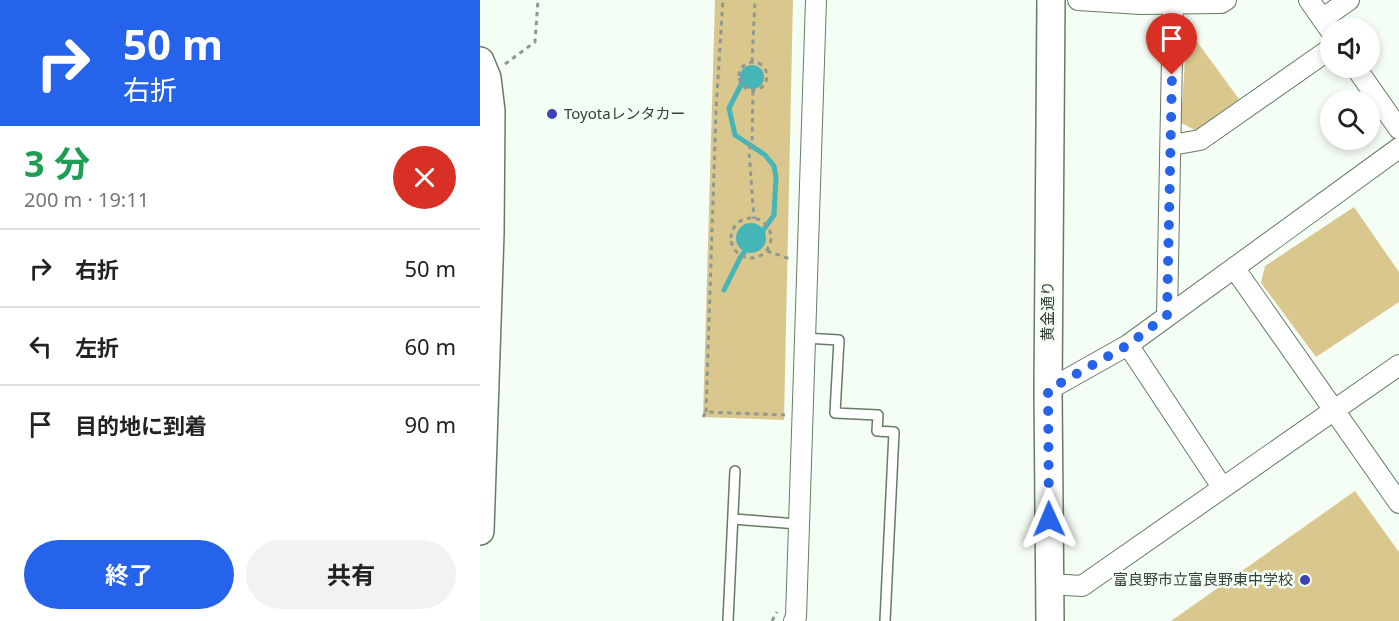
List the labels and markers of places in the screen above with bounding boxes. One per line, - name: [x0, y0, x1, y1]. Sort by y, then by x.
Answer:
- pin: [1146, 13, 1197, 75]
- place label: Toyotaレンタカー: [564, 103, 686, 123]
- marker: Toyotaレンタカー: [545, 107, 559, 121]
- place label: 富良野市立富良野東中学校: [1113, 569, 1293, 589]
- marker: 富良野市立富良野東中学校: [1298, 573, 1312, 587]

